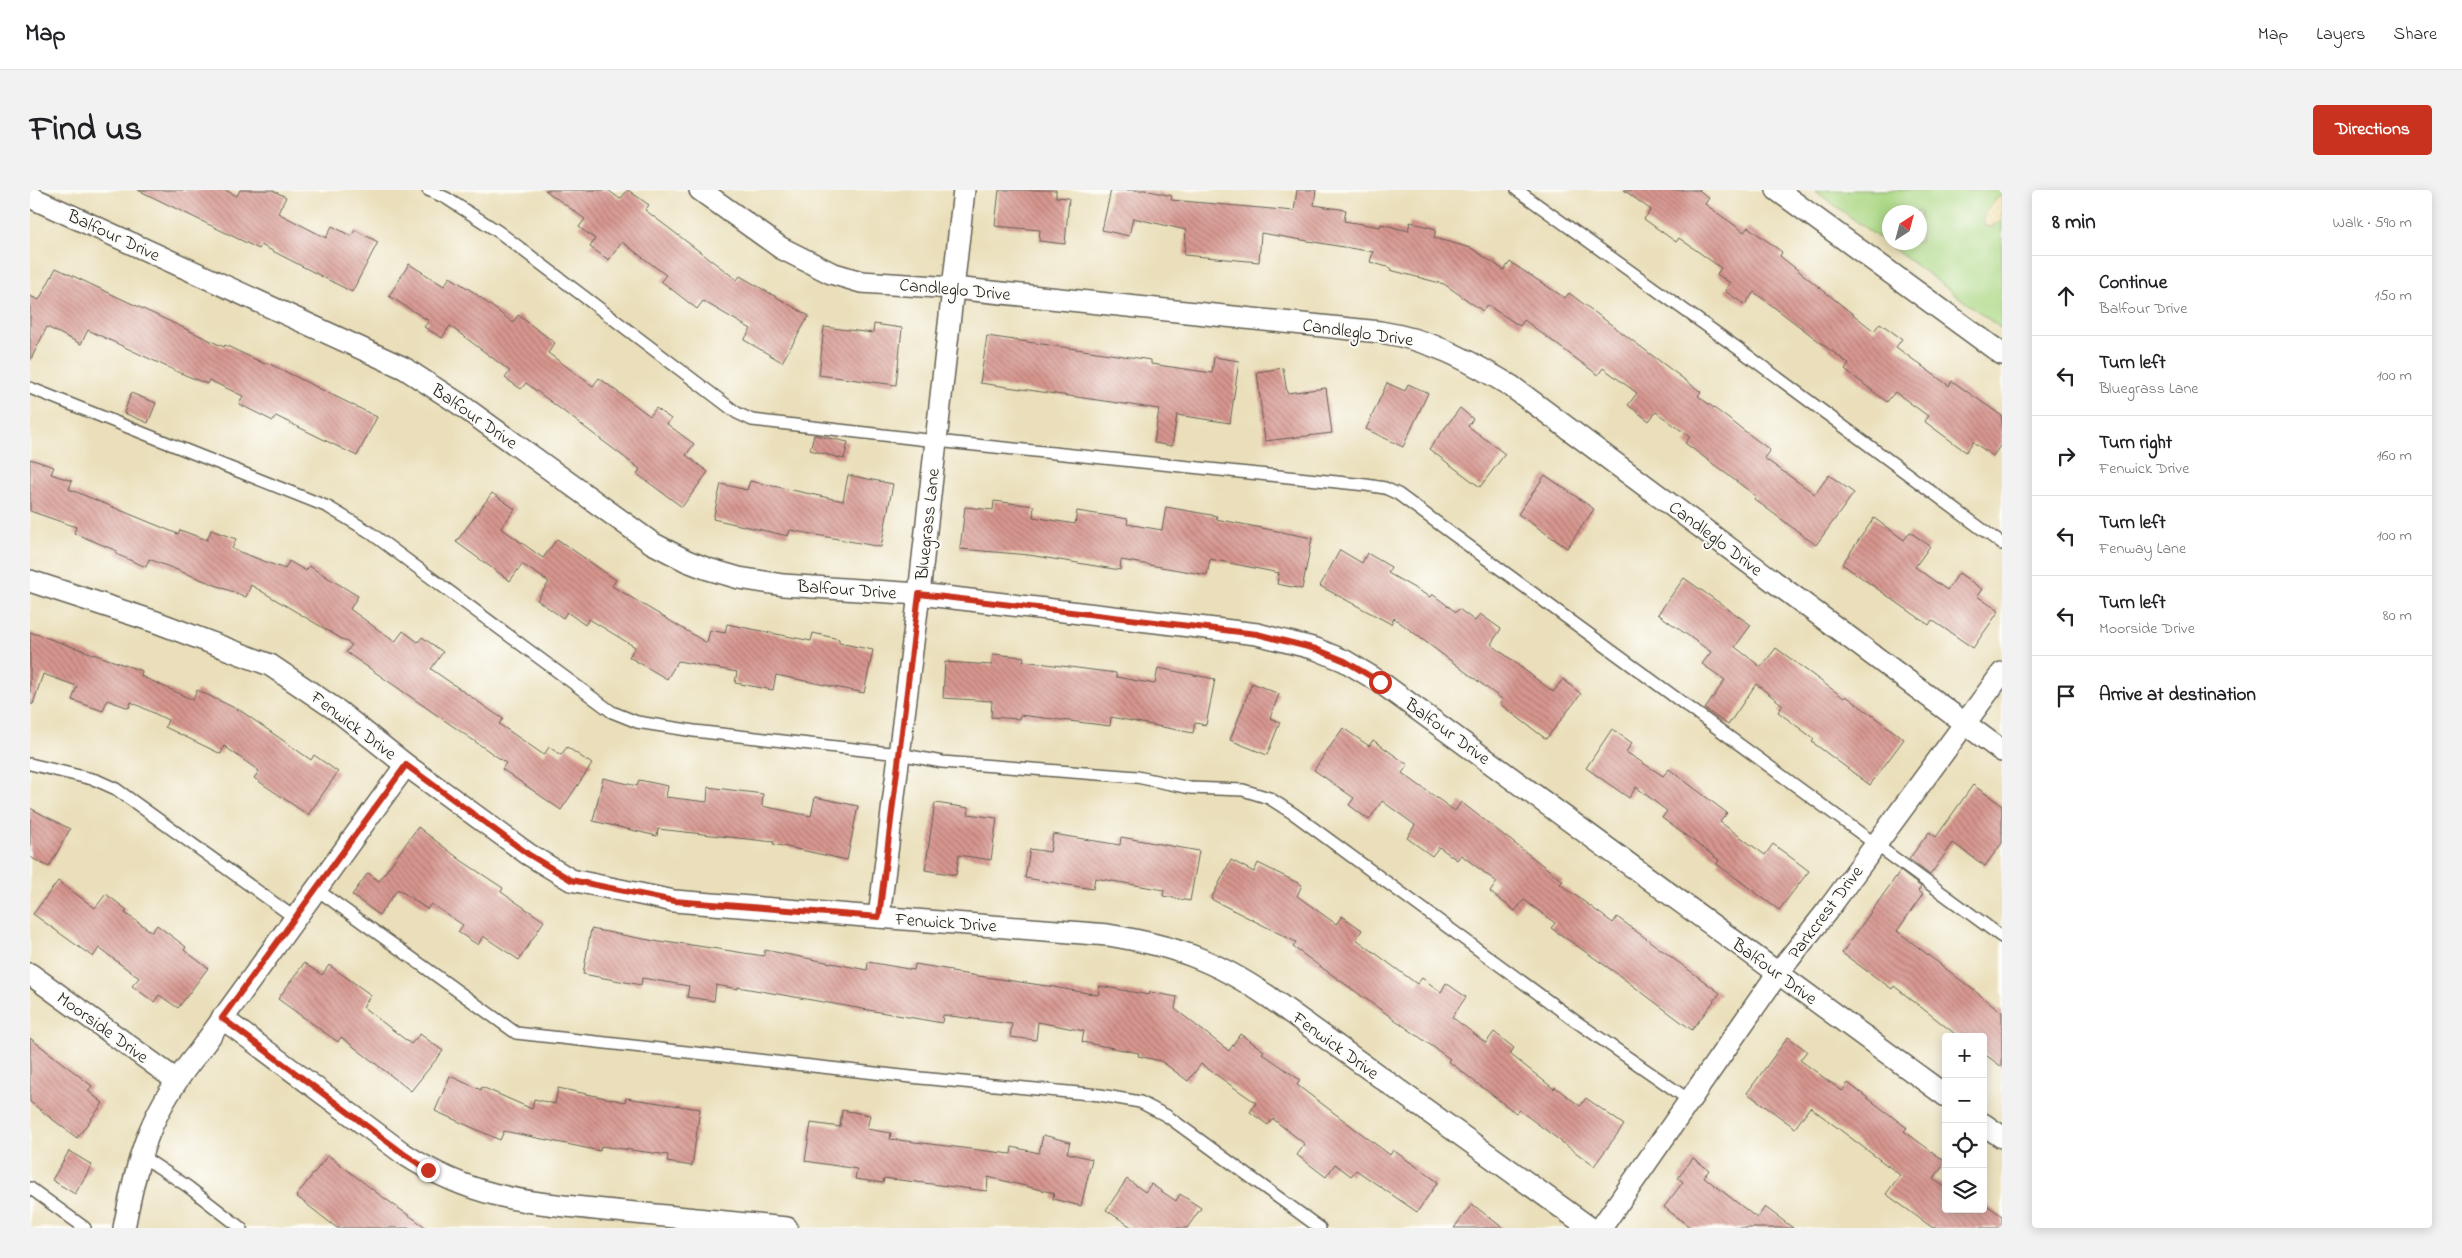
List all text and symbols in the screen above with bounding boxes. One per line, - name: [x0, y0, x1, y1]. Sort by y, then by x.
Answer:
- text: Map: [25, 17, 66, 52]
- text: Map: [2258, 22, 2288, 48]
- text: Layers: [2316, 22, 2366, 48]
- text: Share: [2394, 22, 2437, 48]
- text: Find us: [30, 105, 142, 156]
- button: Directions: [2313, 105, 2432, 155]
- street label: Balfour Drive: [62, 204, 165, 270]
- north arrow: [1882, 205, 1927, 250]
- text: 8 min: [2052, 208, 2096, 238]
- text: Walk · 590 m: [2333, 211, 2412, 235]
- text: Continue: [2099, 270, 2167, 297]
- street label: Candleglo Drive: [898, 273, 1012, 310]
- icon: ahead: [2052, 282, 2080, 310]
- text: 150 m: [2374, 284, 2412, 308]
- text: Balfour Drive: [2099, 297, 2187, 321]
- street label: Candleglo Drive: [1301, 313, 1416, 356]
- text: Turn left: [2099, 350, 2166, 377]
- icon: left: [2052, 362, 2080, 390]
- text: 100 m: [2377, 364, 2412, 388]
- text: Bluegrass Lane: [2099, 377, 2198, 401]
- street label: Balfour Drive: [425, 378, 523, 457]
- text: Turn right: [2099, 430, 2172, 457]
- icon: right: [2052, 442, 2080, 470]
- text: 160 m: [2377, 444, 2412, 468]
- text: Fenwick Drive: [2099, 457, 2189, 481]
- street label: Bluegrass Lane: [910, 466, 949, 582]
- street label: Candleglo Drive: [1662, 496, 1768, 585]
- text: Turn left: [2099, 510, 2166, 537]
- icon: left: [2052, 522, 2080, 550]
- text: 100 m: [2377, 524, 2412, 548]
- text: Fenway Lane: [2099, 537, 2186, 561]
- street label: Balfour Drive: [795, 574, 898, 607]
- text: Turn left: [2099, 590, 2166, 617]
- icon: left: [2052, 602, 2080, 630]
- text: 80 m: [2383, 604, 2412, 628]
- text: Moorside Drive: [2099, 617, 2195, 641]
- route start: [1369, 671, 1392, 694]
- icon: arrive: [2052, 682, 2080, 710]
- text: Arrive at destination: [2099, 682, 2256, 709]
- street label: Fenwick Drive: [304, 685, 402, 768]
- street label: Balfour Drive: [1398, 692, 1495, 773]
- street label: Parkcrest Drive: [1783, 860, 1871, 966]
- street label: Fenwick Drive: [893, 907, 998, 941]
- street label: Balfour Drive: [1725, 932, 1822, 1013]
- street label: Moorside Drive: [51, 986, 154, 1071]
- street label: Fenwick Drive: [1285, 1006, 1384, 1088]
- map controls: [1942, 1033, 1987, 1213]
- button: +: [1942, 1033, 1987, 1078]
- button: −: [1942, 1078, 1987, 1123]
- button: locate: [1942, 1123, 1987, 1168]
- route end: [417, 1159, 440, 1182]
- button: layers: [1942, 1168, 1987, 1213]

